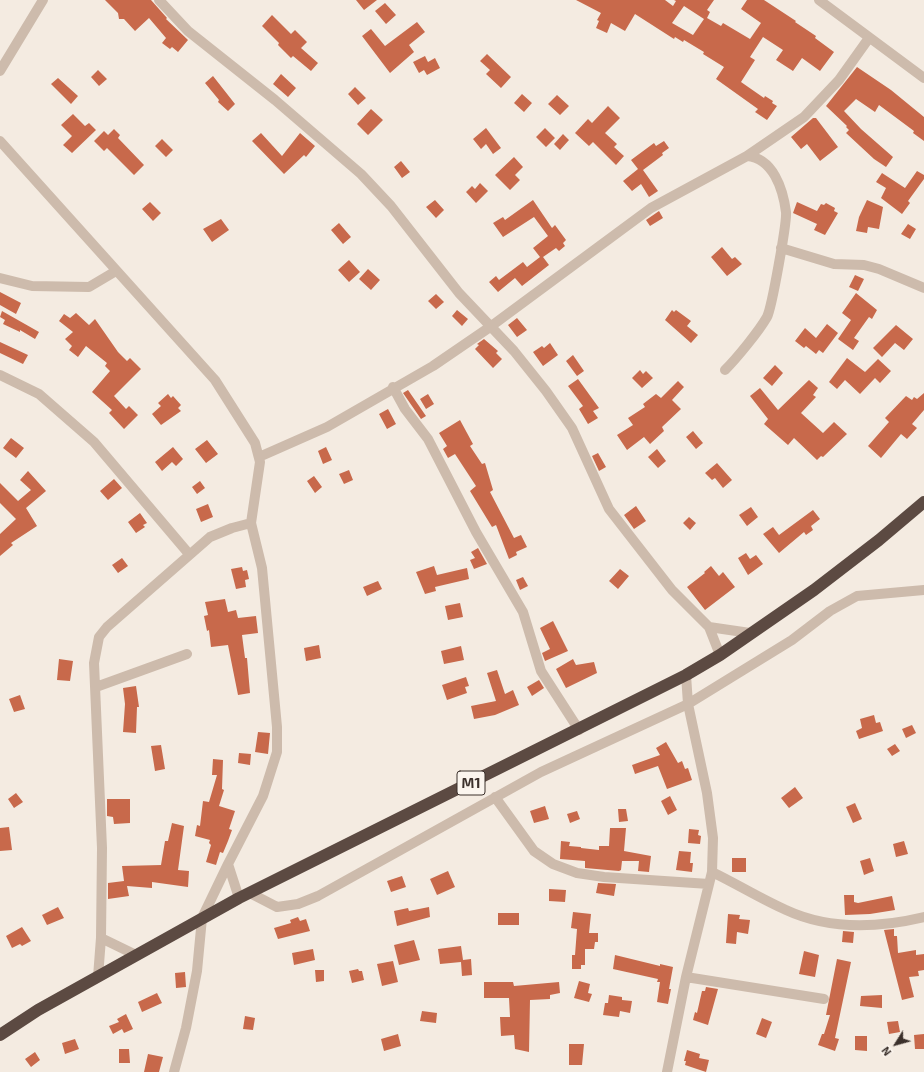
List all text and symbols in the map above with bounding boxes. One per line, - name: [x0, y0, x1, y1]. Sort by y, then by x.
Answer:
- road number: M1: [457, 771, 485, 795]
- north arrow: [876, 1024, 916, 1064]
- text: N: [878, 1044, 894, 1059]

